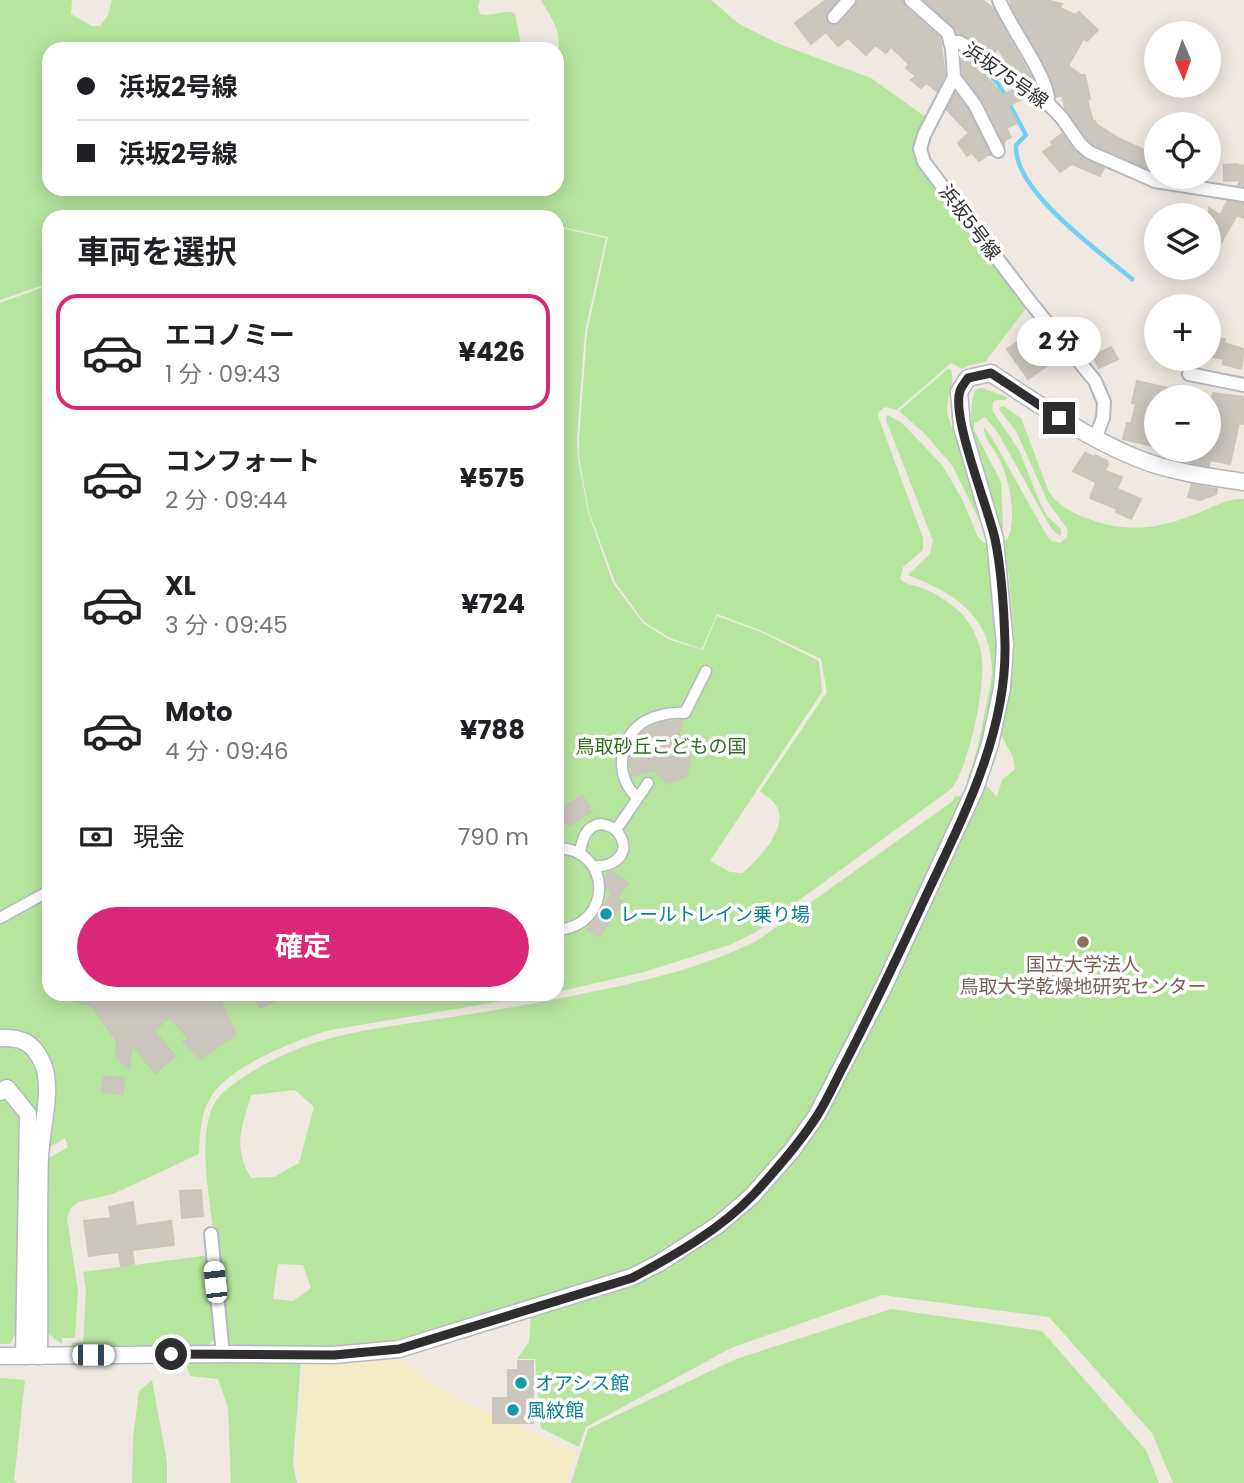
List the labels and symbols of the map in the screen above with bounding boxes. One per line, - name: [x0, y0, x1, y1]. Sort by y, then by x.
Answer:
- north arrow: [1144, 21, 1222, 98]
- street label: 浜坂75号線: [958, 36, 1054, 115]
- street label: 浜坂5号線: [932, 179, 1007, 266]
- callout: 2 分: [1017, 316, 1101, 366]
- route end: [1043, 402, 1075, 434]
- park label: 鳥取砂丘こどもの国: [575, 733, 747, 760]
- place label: レールトレイン乗り場: [620, 901, 810, 928]
- marker: レールトレイン乗り場: [598, 906, 614, 922]
- marker: 国立大学法人 鳥取大学乾燥地研究センター: [1075, 934, 1091, 950]
- place label: 国立大学法人 鳥取大学乾燥地研究センター: [959, 951, 1207, 1000]
- car: [203, 1260, 228, 1304]
- route start: [155, 1338, 187, 1370]
- car: [73, 1345, 115, 1366]
- place label: オアシス館: [535, 1370, 629, 1397]
- marker: オアシス館: [513, 1375, 529, 1391]
- place label: 風紋館: [527, 1397, 584, 1424]
- marker: 風紋館: [505, 1402, 521, 1418]

